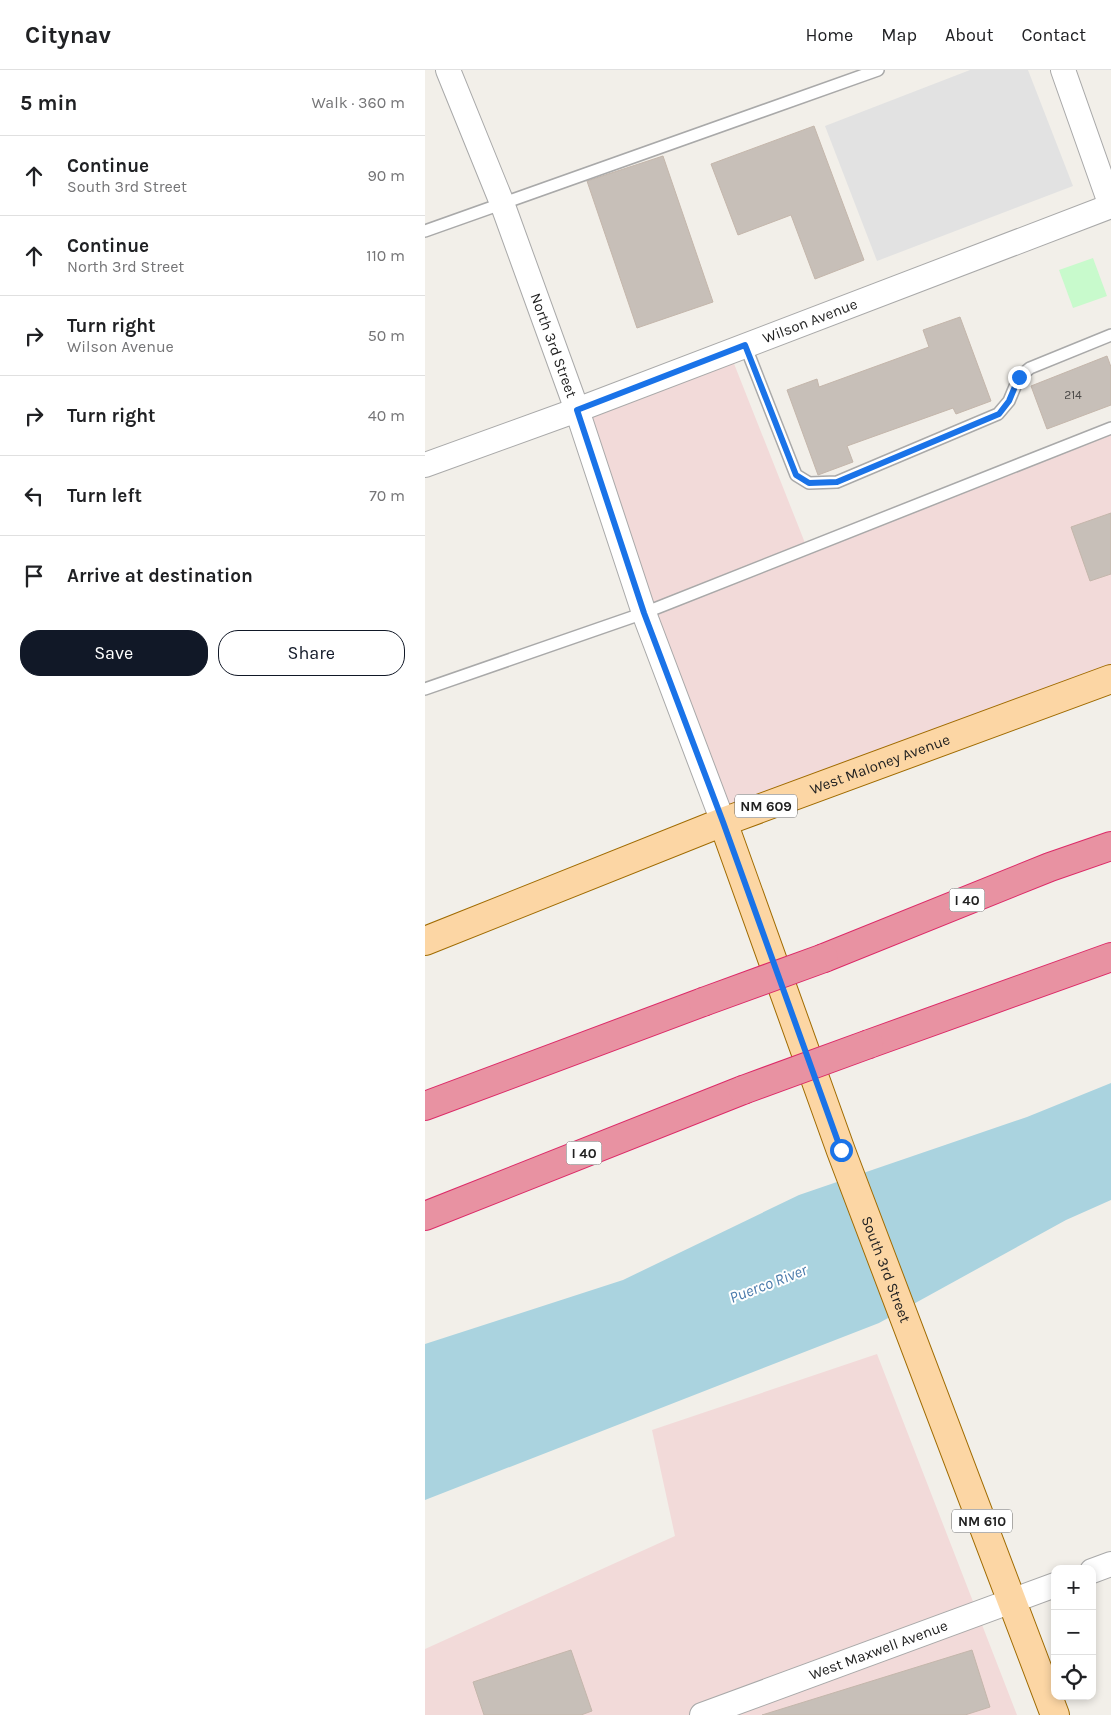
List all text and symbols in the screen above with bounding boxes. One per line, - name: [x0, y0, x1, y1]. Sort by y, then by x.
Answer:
- text: Citynav: [25, 21, 111, 49]
- text: Home: [805, 24, 853, 46]
- text: Map: [881, 24, 917, 46]
- text: About: [945, 24, 994, 46]
- text: Contact: [1022, 24, 1086, 46]
- text: 5 min: [20, 91, 77, 115]
- text: Walk · 360 m: [312, 93, 405, 112]
- text: Continue: [67, 155, 149, 177]
- icon: ahead: [20, 162, 48, 190]
- text: 90 m: [367, 166, 405, 185]
- text: South 3rd Street: [67, 177, 187, 196]
- text: Continue: [67, 235, 149, 257]
- icon: ahead: [20, 242, 48, 270]
- text: 110 m: [366, 246, 405, 265]
- text: North 3rd Street: [67, 257, 184, 276]
- street label: North 3rd Street: [526, 291, 581, 401]
- street label: Wilson Avenue: [760, 295, 860, 347]
- text: Turn right: [67, 315, 156, 337]
- icon: right: [20, 322, 48, 350]
- text: 50 m: [368, 326, 405, 345]
- text: Wilson Avenue: [67, 337, 174, 356]
- route end: [1008, 366, 1031, 389]
- house number: 214: [1064, 388, 1082, 402]
- icon: right: [20, 402, 48, 430]
- text: Turn right: [67, 405, 156, 427]
- text: 40 m: [368, 406, 405, 425]
- icon: left: [20, 482, 48, 510]
- text: Turn left: [67, 485, 142, 507]
- text: 70 m: [369, 486, 405, 505]
- icon: arrive: [20, 562, 48, 590]
- text: Arrive at destination: [67, 565, 253, 587]
- button: Save: [20, 630, 208, 676]
- button: Share: [218, 630, 405, 676]
- street label: West Maloney Avenue: [807, 730, 952, 798]
- road number: NM 609: [735, 794, 797, 818]
- road number: I 40: [949, 888, 985, 912]
- route start: [830, 1139, 853, 1162]
- road number: I 40: [567, 1142, 601, 1164]
- street label: South 3rd Street: [857, 1213, 914, 1325]
- water label: Puerco River: [727, 1260, 810, 1307]
- road number: NM 610: [952, 1510, 1012, 1532]
- map controls: [1051, 1565, 1096, 1700]
- button: +: [1051, 1565, 1096, 1610]
- button: −: [1051, 1610, 1096, 1655]
- street label: West Maxwell Avenue: [807, 1616, 950, 1684]
- button: locate: [1051, 1655, 1096, 1700]

